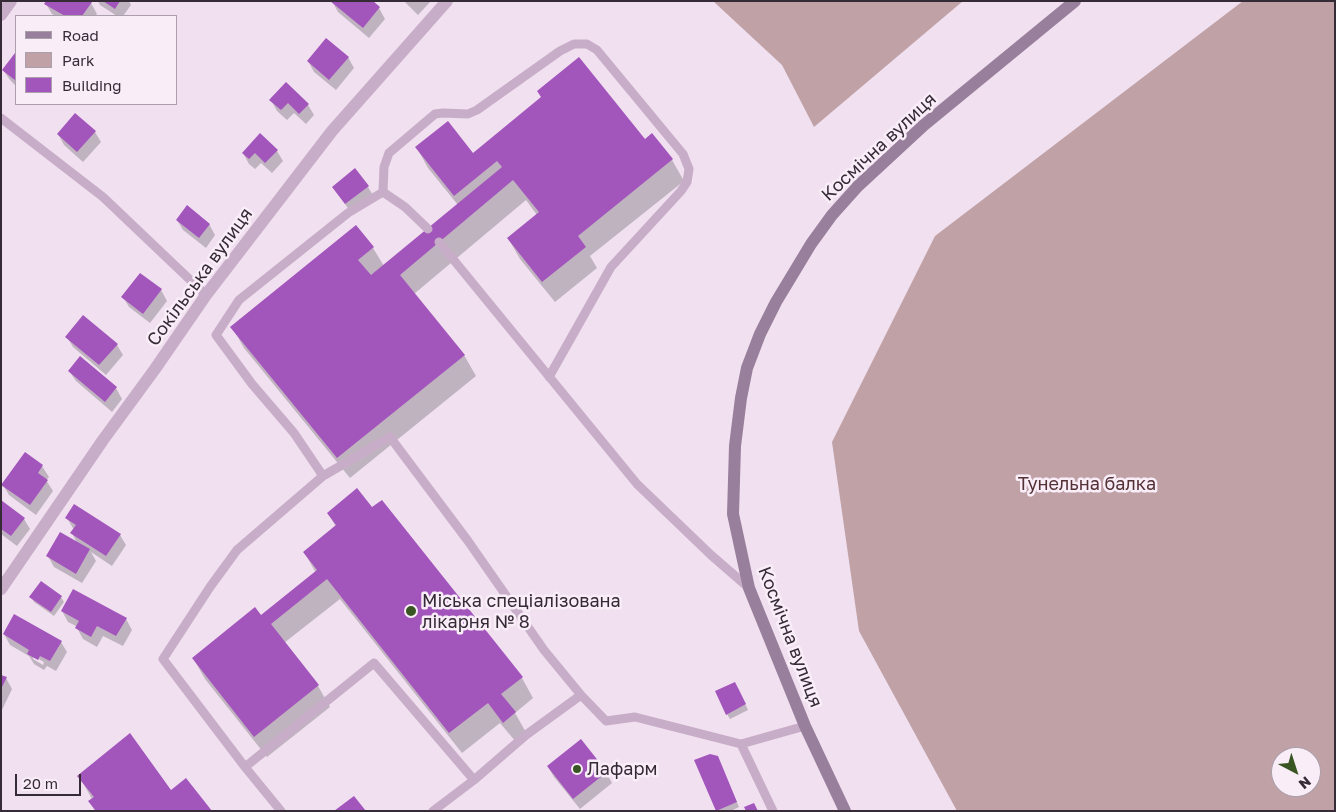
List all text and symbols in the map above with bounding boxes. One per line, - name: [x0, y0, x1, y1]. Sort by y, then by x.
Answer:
- legend: [15, 15, 178, 105]
- text: Road: [62, 26, 99, 44]
- text: Park: [62, 51, 94, 69]
- text: Building: [62, 76, 122, 94]
- street label: Космічна вулиця: [817, 88, 941, 206]
- street label: Сокільська вулиця: [143, 204, 257, 350]
- park label: Тунельна балка: [1018, 473, 1156, 495]
- street label: Космічна вулиця: [753, 564, 827, 710]
- place label: Міська спеціалізована лікарня № 8: [422, 590, 621, 632]
- marker: Міська спеціалізована лікарня № 8: [404, 604, 418, 618]
- north arrow: [1271, 747, 1321, 797]
- place label: Лафарм: [587, 758, 658, 780]
- marker: Лафарм: [571, 763, 583, 775]
- scale bar: [18, 764, 84, 796]
- text: N: [1296, 773, 1315, 793]
- text: 20 m: [23, 774, 58, 792]

